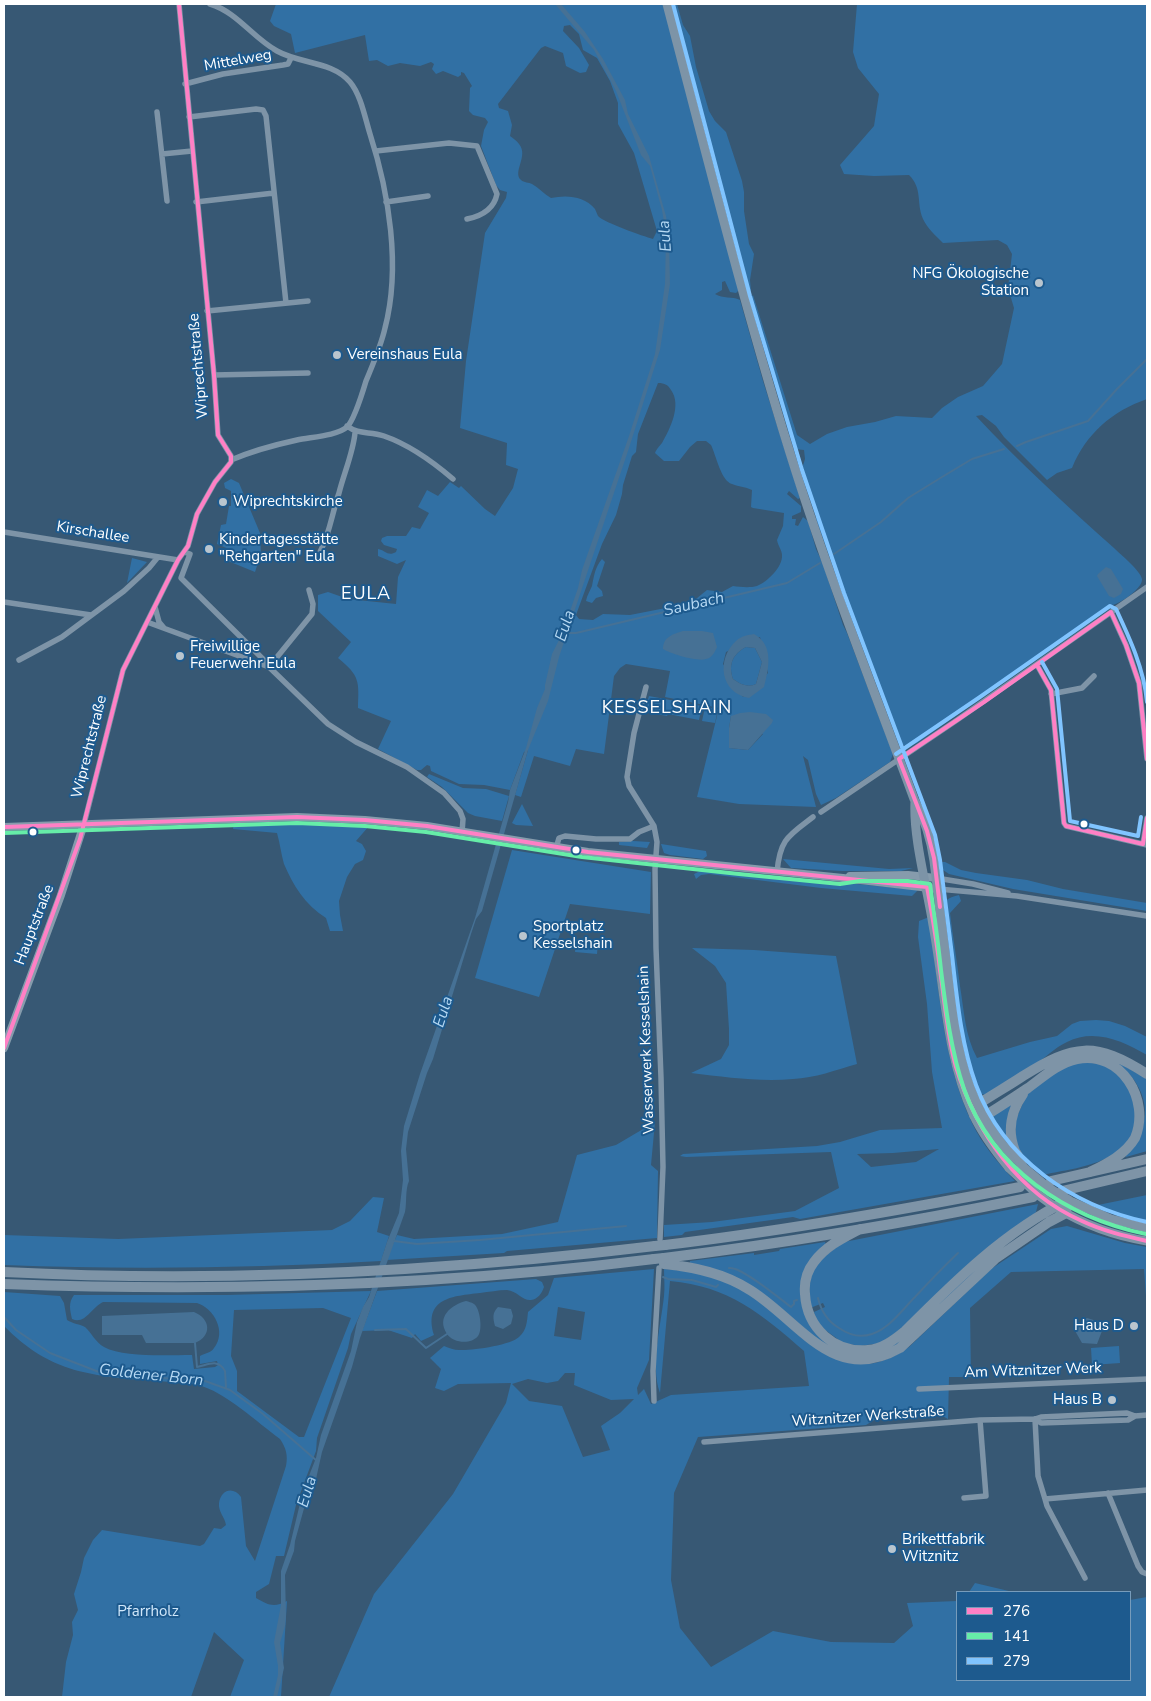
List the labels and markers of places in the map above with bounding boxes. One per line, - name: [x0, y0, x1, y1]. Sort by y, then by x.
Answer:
- place label: NFG Ökologische Station: [912, 265, 1029, 300]
- marker: NFG Ökologische Station: [1033, 277, 1045, 289]
- place label: Vereinshaus Eula: [347, 346, 462, 364]
- marker: Vereinshaus Eula: [331, 349, 343, 361]
- place label: Wiprechtskirche: [233, 493, 343, 511]
- marker: Wiprechtskirche: [217, 496, 229, 508]
- place label: Kindertagesstätte "Rehgarten" Eula: [219, 531, 339, 566]
- marker: Kindertagesstätte "Rehgarten" Eula: [203, 543, 215, 555]
- place label: Freiwillige Feuerwehr Eula: [190, 638, 296, 673]
- marker: Freiwillige Feuerwehr Eula: [174, 650, 186, 662]
- unlabelled marker: [1079, 819, 1089, 829]
- unlabelled marker: [28, 827, 38, 837]
- unlabelled marker: [571, 845, 581, 855]
- place label: Sportplatz Kesselshain: [533, 918, 613, 953]
- marker: Sportplatz Kesselshain: [517, 930, 529, 942]
- place label: Haus D: [1074, 1317, 1124, 1335]
- marker: Haus D: [1128, 1320, 1140, 1332]
- place label: Haus B: [1053, 1391, 1102, 1409]
- marker: Haus B: [1106, 1394, 1118, 1406]
- place label: Brikettfabrik Witznitz: [902, 1531, 985, 1566]
- marker: Brikettfabrik Witznitz: [886, 1543, 898, 1555]

